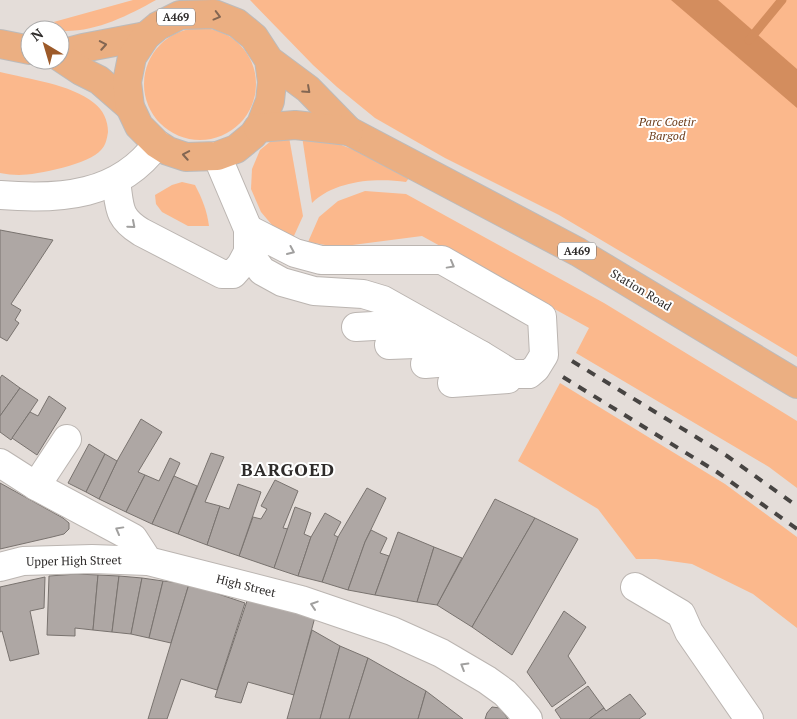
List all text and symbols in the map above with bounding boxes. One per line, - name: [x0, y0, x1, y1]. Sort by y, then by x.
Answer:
- road number: A469: [157, 8, 195, 26]
- one-way arrow: [213, 11, 221, 21]
- north arrow: [20, 20, 70, 70]
- text: N: [27, 23, 47, 45]
- one-way arrow: [99, 40, 107, 50]
- one-way arrow: [302, 84, 311, 93]
- park label: Parc Coetir Bargod: [638, 114, 697, 143]
- one-way arrow: [181, 151, 190, 161]
- one-way arrow: [126, 219, 135, 228]
- road number: A469: [558, 242, 596, 260]
- one-way arrow: [286, 245, 295, 255]
- one-way arrow: [446, 259, 455, 269]
- street label: Station Road: [608, 266, 675, 314]
- district label: BARGOED: [241, 457, 335, 481]
- one-way arrow: [115, 526, 124, 536]
- street label: Upper High Street: [26, 552, 123, 569]
- street label: High Street: [215, 571, 278, 600]
- one-way arrow: [310, 600, 319, 610]
- one-way arrow: [460, 663, 469, 673]

